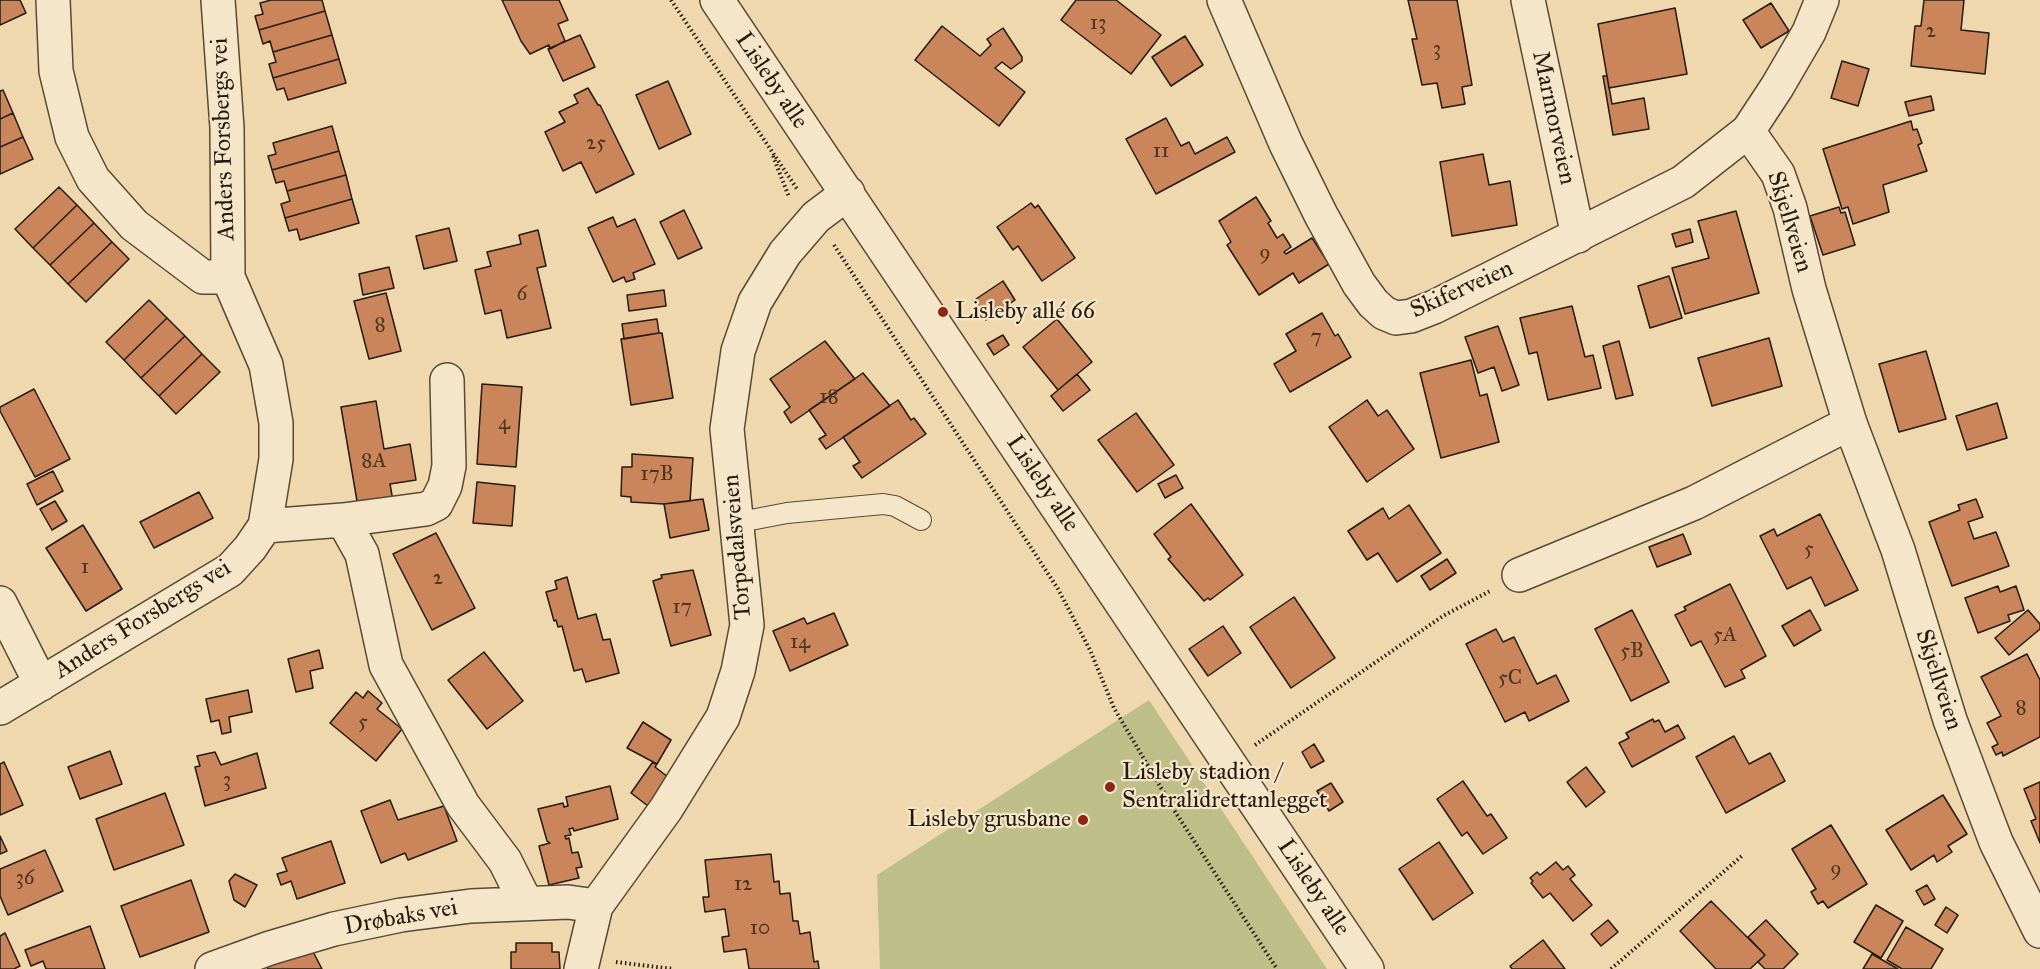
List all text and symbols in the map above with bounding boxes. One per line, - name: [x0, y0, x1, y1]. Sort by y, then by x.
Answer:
- house number: 13: [1090, 11, 1106, 37]
- house number: 2: [1926, 19, 1936, 45]
- street label: Lisleby alle: [728, 27, 814, 135]
- street label: Anders Forsbergs vei: [206, 37, 242, 241]
- house number: 3: [1433, 37, 1441, 63]
- street label: Marmorveien: [1525, 48, 1581, 188]
- house number: 25: [586, 131, 606, 157]
- house number: 11: [1153, 139, 1169, 165]
- street label: Skjellveien: [1760, 168, 1818, 276]
- house number: 9: [1259, 241, 1271, 267]
- street label: Skiferveien: [1406, 255, 1518, 325]
- house number: 6: [517, 282, 527, 308]
- place label: Lisleby allé 66: [955, 298, 1095, 326]
- marker: Lisleby allé 66: [936, 305, 950, 319]
- house number: 8: [374, 313, 386, 339]
- house number: 7: [1310, 325, 1322, 351]
- house number: 18: [819, 385, 839, 411]
- house number: 4: [498, 411, 510, 437]
- street label: Lisleby alle: [999, 430, 1085, 538]
- house number: 8A: [361, 449, 387, 475]
- house number: 17B: [640, 462, 674, 488]
- street label: Torpedalsveien: [717, 473, 759, 621]
- house number: 5: [1804, 537, 1814, 563]
- street label: Anders Forsbergs vei: [49, 554, 237, 686]
- house number: 1: [81, 555, 89, 581]
- house number: 2: [433, 566, 443, 592]
- house number: 17: [672, 595, 692, 621]
- house number: 5A: [1713, 623, 1737, 649]
- street label: Skjellveien: [1908, 626, 1968, 734]
- house number: 14: [790, 630, 810, 656]
- house number: 5B: [1620, 639, 1644, 665]
- house number: 5C: [1498, 666, 1522, 692]
- house number: 8: [2015, 696, 2027, 722]
- house number: 5: [358, 710, 368, 736]
- place label: Lisleby stadion / Sentralidrettanlegget: [1122, 759, 1328, 815]
- house number: 3: [223, 768, 231, 794]
- marker: Lisleby stadion / Sentralidrettanlegget: [1103, 780, 1117, 794]
- place label: Lisleby grusbane: [907, 806, 1071, 834]
- marker: Lisleby grusbane: [1076, 813, 1090, 827]
- street label: Lisleby alle: [1270, 834, 1356, 942]
- house number: 9: [1830, 857, 1842, 883]
- house number: 36: [15, 866, 35, 892]
- house number: 12: [734, 872, 752, 898]
- street label: Drøbaks vei: [342, 894, 460, 942]
- house number: 10: [750, 916, 770, 942]

